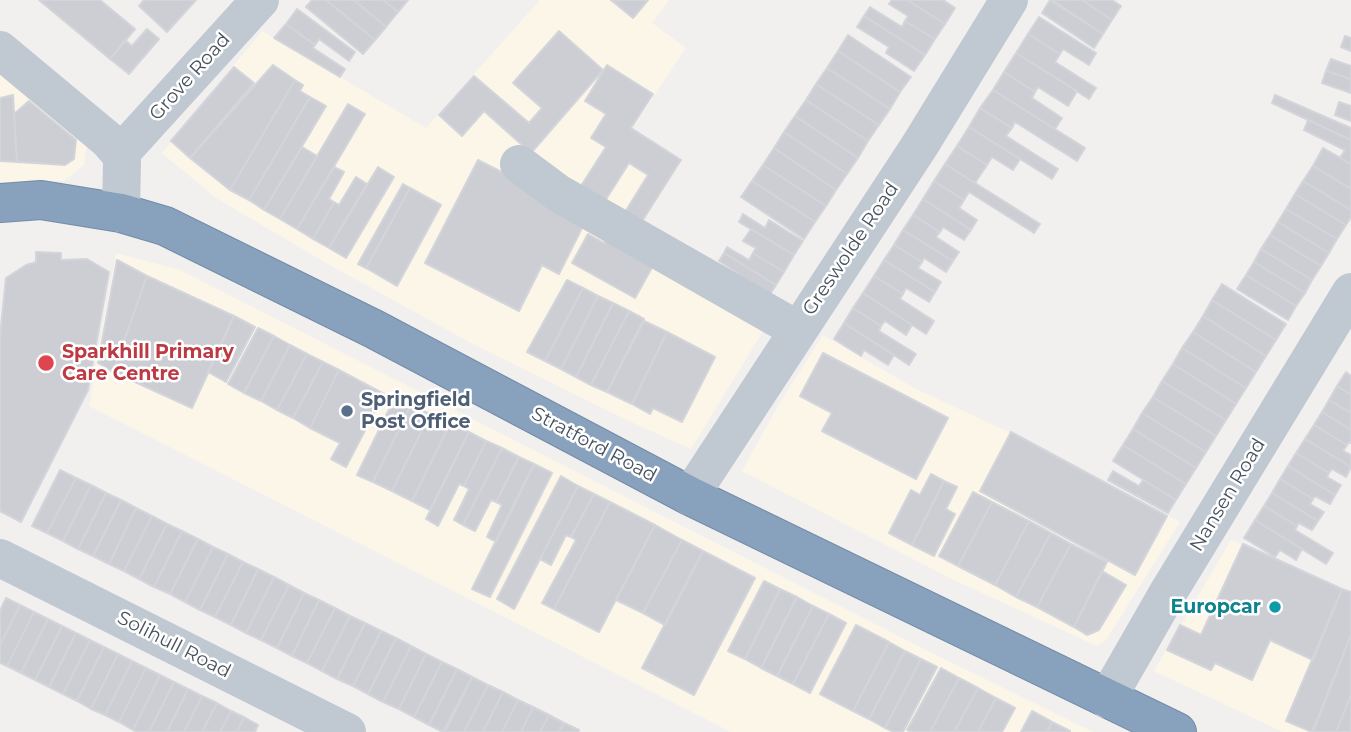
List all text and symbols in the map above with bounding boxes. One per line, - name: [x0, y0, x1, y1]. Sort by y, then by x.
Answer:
- street label: Grove Road: [145, 29, 235, 125]
- street label: Greswolde Road: [798, 178, 904, 320]
- place label: Sparkhill Primary Care Centre: [62, 341, 234, 385]
- marker: Sparkhill Primary Care Centre: [36, 353, 56, 373]
- place label: Springfield Post Office: [361, 389, 471, 433]
- street label: Stratford Road: [528, 402, 660, 488]
- marker: Springfield Post Office: [339, 403, 355, 419]
- street label: Nansen Road: [1185, 434, 1271, 556]
- place label: Europcar: [1171, 596, 1261, 618]
- marker: Europcar: [1267, 599, 1283, 615]
- street label: Solihull Road: [113, 607, 235, 683]

